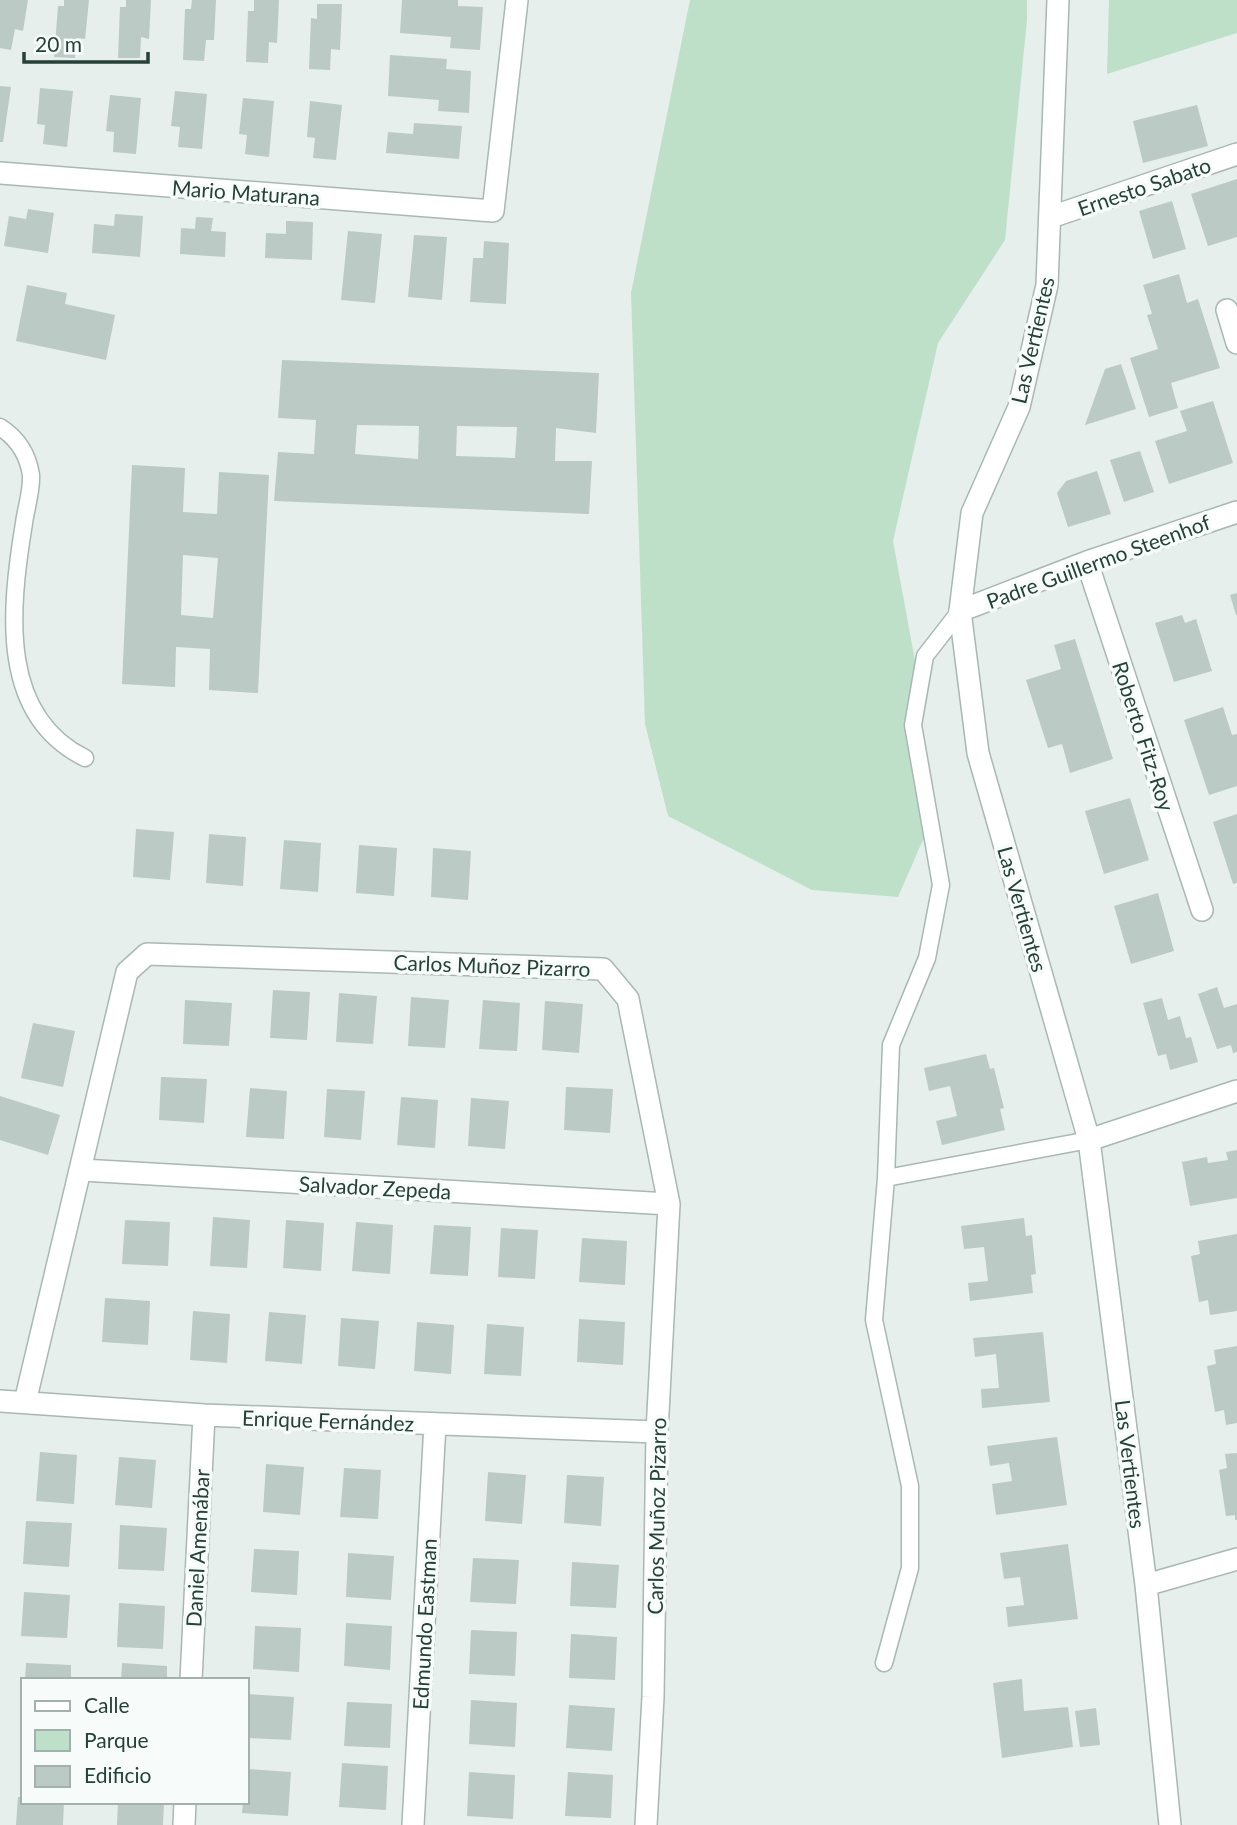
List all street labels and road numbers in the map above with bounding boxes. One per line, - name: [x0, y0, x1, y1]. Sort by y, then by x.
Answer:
- street label: Ernesto Sabato: [1074, 151, 1214, 220]
- street label: Mario Maturana: [171, 174, 321, 210]
- street label: Las Vertientes: [1005, 274, 1059, 406]
- street label: Padre Guillermo Steenhof: [983, 509, 1214, 613]
- street label: Roberto Fitz-Roy: [1108, 658, 1180, 814]
- street label: Las Vertientes: [993, 843, 1053, 975]
- street label: Carlos Muñoz Pizarro: [393, 949, 591, 981]
- street label: Salvador Zepeda: [298, 1171, 452, 1203]
- street label: Las Vertientes: [1111, 1398, 1151, 1530]
- street label: Enrique Fernández: [242, 1405, 414, 1435]
- street label: Carlos Muñoz Pizarro: [642, 1417, 670, 1615]
- street label: Daniel Amenábar: [180, 1468, 214, 1628]
- street label: Edmundo Eastman: [407, 1538, 441, 1710]

